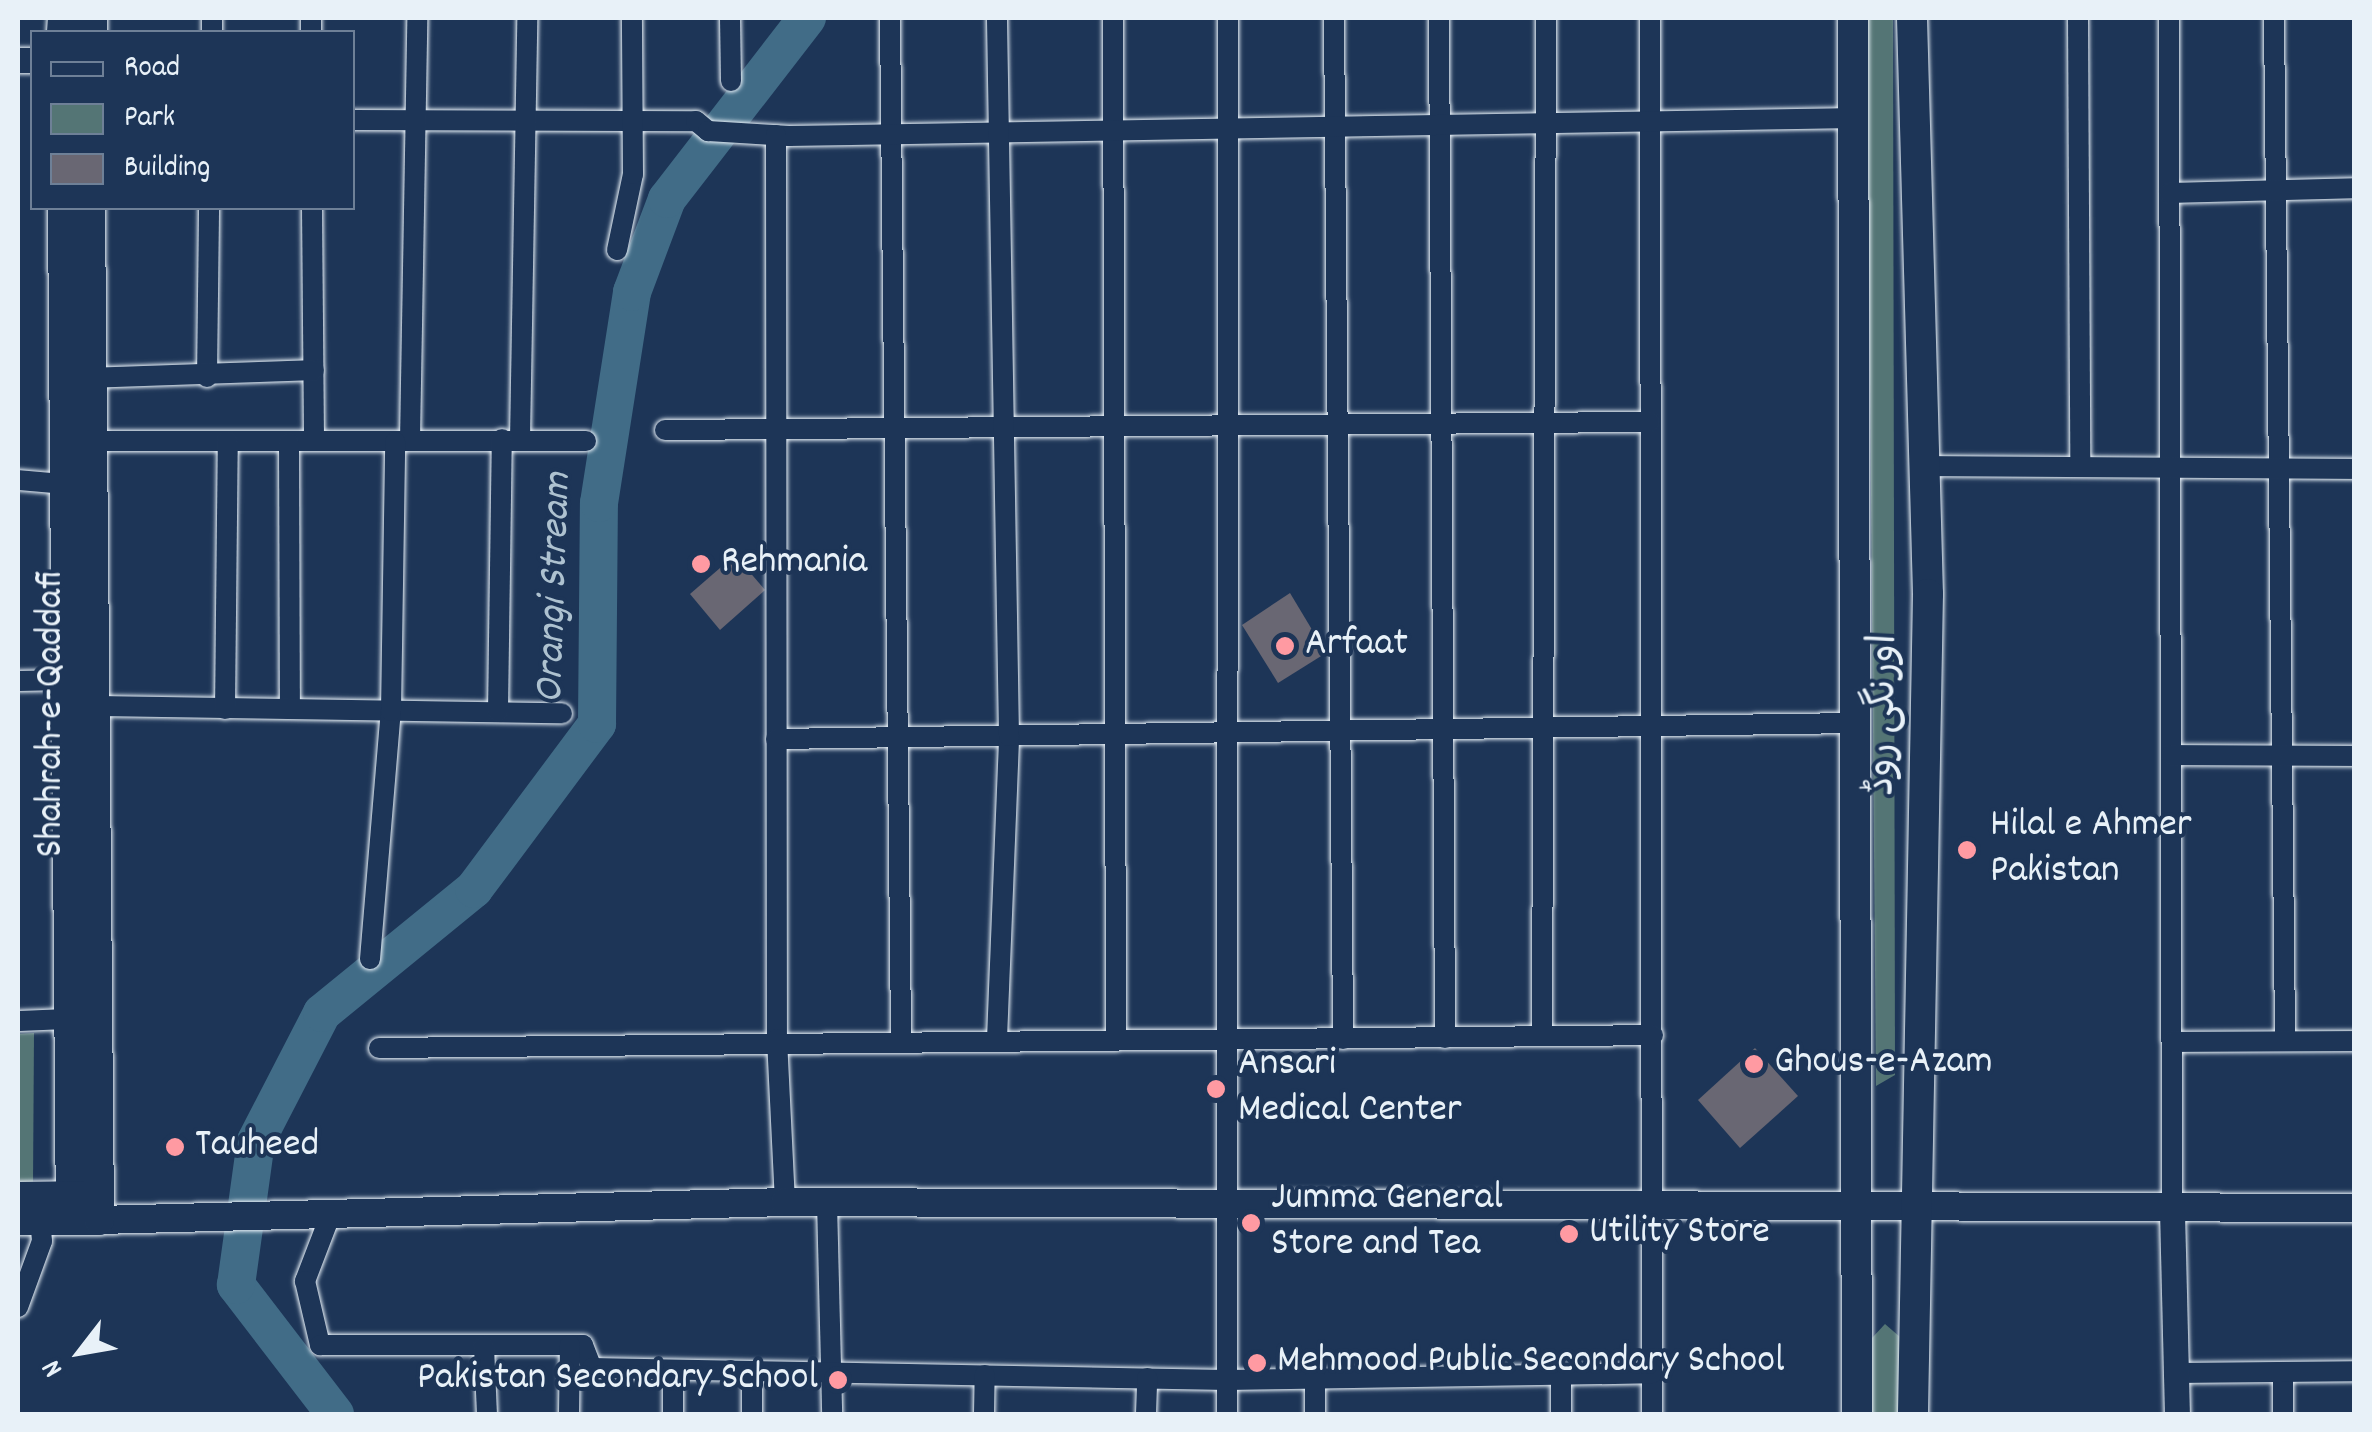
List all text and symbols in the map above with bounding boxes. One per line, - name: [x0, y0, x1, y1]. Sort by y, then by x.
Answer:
- legend: [30, 30, 355, 210]
- text: Road: [124, 48, 180, 91]
- text: Park: [124, 98, 175, 141]
- text: Building: [124, 148, 210, 191]
- water label: Orangi Stream: [527, 472, 585, 704]
- place label: Rehmania: [721, 540, 867, 588]
- marker: Rehmania: [690, 553, 712, 575]
- street label: Shahrah-e-Qaddafi: [29, 571, 77, 857]
- place label: Arfaat: [1305, 622, 1408, 670]
- street label: اورنگی روڈ: [1861, 634, 1911, 796]
- marker: Arfaat: [1274, 635, 1296, 657]
- place label: Hilal e Ahmer Pakistan: [1990, 803, 2192, 897]
- marker: Hilal e Ahmer Pakistan: [1954, 837, 1980, 863]
- place label: Ghous-e-Azam: [1774, 1040, 1993, 1088]
- place label: Ansari Medical Center: [1238, 1042, 1462, 1136]
- marker: Ghous-e-Azam: [1743, 1053, 1765, 1075]
- marker: Ansari Medical Center: [1203, 1076, 1229, 1102]
- place label: Tauheed: [195, 1123, 319, 1171]
- marker: Tauheed: [164, 1136, 186, 1158]
- place label: Jumma General Store and Tea: [1271, 1176, 1503, 1270]
- place label: Utility Store: [1589, 1210, 1770, 1258]
- marker: Jumma General Store and Tea: [1240, 1212, 1262, 1234]
- marker: Utility Store: [1558, 1223, 1580, 1245]
- north arrow: [30, 1302, 130, 1402]
- place label: Mehmood Public Secondary School: [1277, 1339, 1785, 1387]
- text: N: [34, 1351, 75, 1384]
- marker: Mehmood Public Secondary School: [1246, 1352, 1268, 1374]
- place label: Pakistan Secondary School: [417, 1356, 818, 1404]
- marker: Pakistan Secondary School: [827, 1369, 849, 1391]

